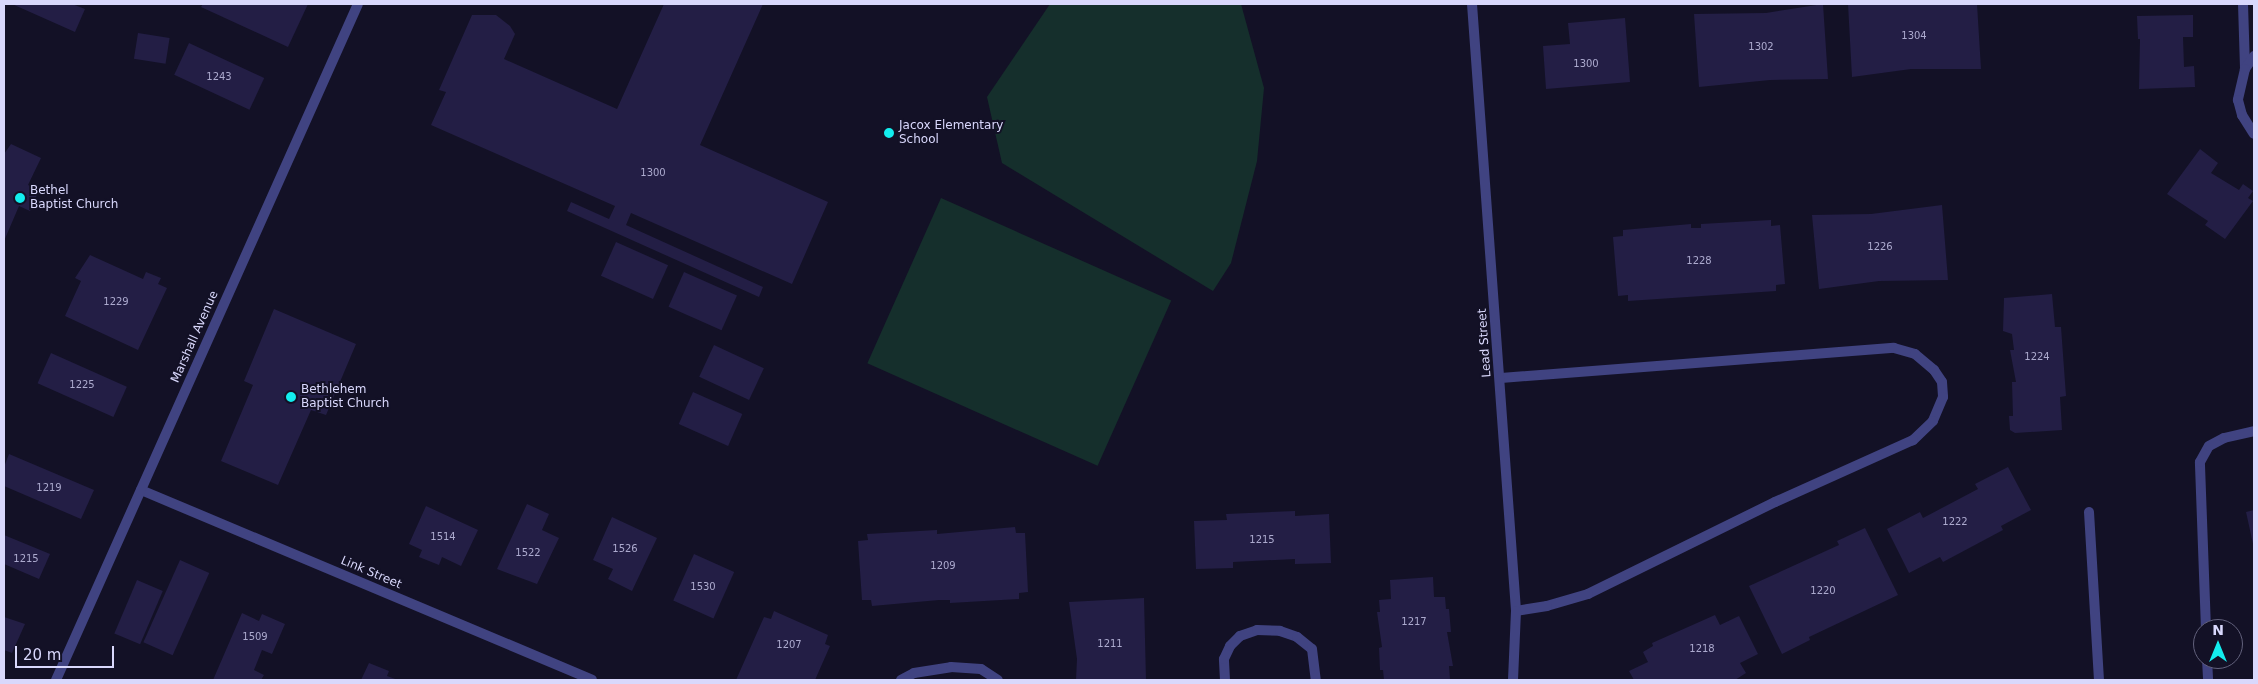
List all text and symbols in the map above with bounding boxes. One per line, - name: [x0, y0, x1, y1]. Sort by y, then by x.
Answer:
- house number: 1304: [1901, 30, 1927, 42]
- house number: 1302: [1748, 41, 1774, 53]
- house number: 1300: [1573, 58, 1599, 70]
- house number: 1243: [206, 71, 232, 83]
- place label: Jacox Elementary School: [899, 119, 1003, 147]
- marker: Jacox Elementary School: [883, 127, 895, 139]
- house number: 1300: [640, 167, 666, 179]
- place label: Bethel Baptist Church: [30, 184, 118, 212]
- marker: Bethel Baptist Church: [14, 192, 26, 204]
- house number: 1226: [1867, 241, 1893, 253]
- house number: 1228: [1686, 255, 1712, 267]
- street label: Marshall Avenue: [168, 289, 222, 385]
- house number: 1229: [103, 296, 129, 308]
- street label: Lead Street: [1475, 308, 1495, 378]
- house number: 1224: [2024, 351, 2050, 363]
- house number: 1225: [69, 379, 95, 391]
- place label: Bethlehem Baptist Church: [301, 383, 389, 411]
- marker: Bethlehem Baptist Church: [285, 391, 297, 403]
- house number: 1219: [36, 482, 62, 494]
- house number: 1222: [1942, 516, 1968, 528]
- house number: 1514: [430, 531, 456, 543]
- house number: 1215: [1249, 534, 1275, 546]
- house number: 1526: [612, 543, 638, 555]
- house number: 1522: [515, 547, 541, 559]
- house number: 1215: [13, 553, 39, 565]
- street label: Link Street: [338, 554, 404, 592]
- house number: 1209: [930, 560, 956, 572]
- house number: 1530: [690, 581, 716, 593]
- house number: 1220: [1810, 585, 1836, 597]
- house number: 1217: [1401, 616, 1427, 628]
- north arrow: [2193, 619, 2243, 669]
- text: N: [2212, 622, 2224, 638]
- house number: 1509: [242, 631, 268, 643]
- scale bar: [18, 636, 116, 668]
- house number: 1211: [1097, 638, 1123, 650]
- house number: 1207: [776, 639, 802, 651]
- house number: 1218: [1689, 643, 1715, 655]
- text: 20 m: [23, 646, 61, 664]

